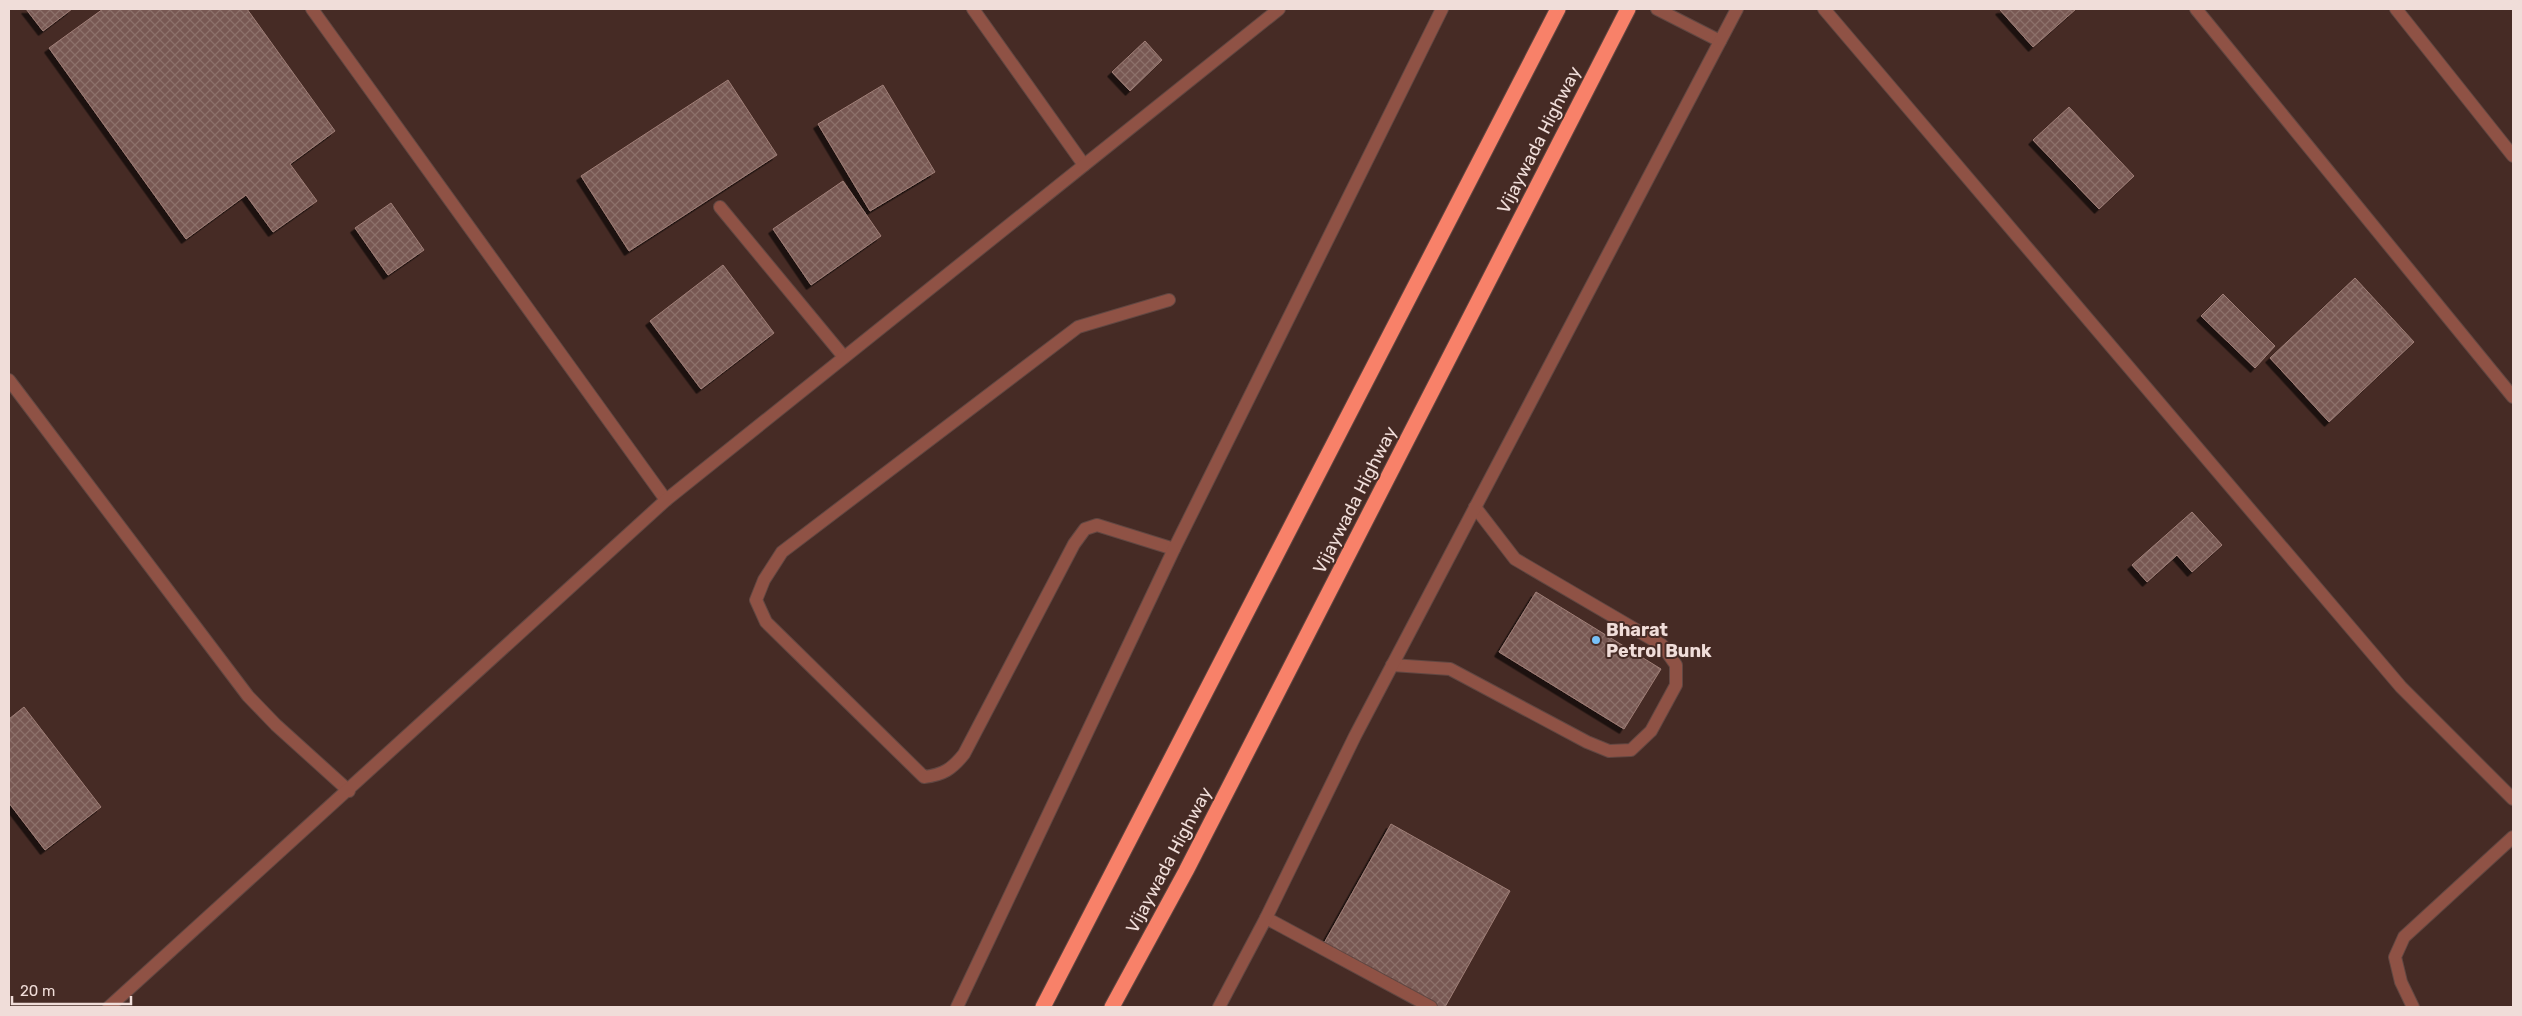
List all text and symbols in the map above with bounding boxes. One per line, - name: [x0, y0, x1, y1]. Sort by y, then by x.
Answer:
- street label: Vijaywada Highway: [1492, 63, 1586, 217]
- street label: Vijaywada Highway: [1308, 423, 1402, 577]
- place label: Bharat Petrol Bunk: [1606, 619, 1712, 662]
- marker: Bharat Petrol Bunk: [1590, 634, 1602, 646]
- street label: Vijaywada Highway: [1121, 783, 1217, 937]
- scale bar: [12, 974, 131, 1006]
- text: 20 m: [20, 982, 55, 1000]

